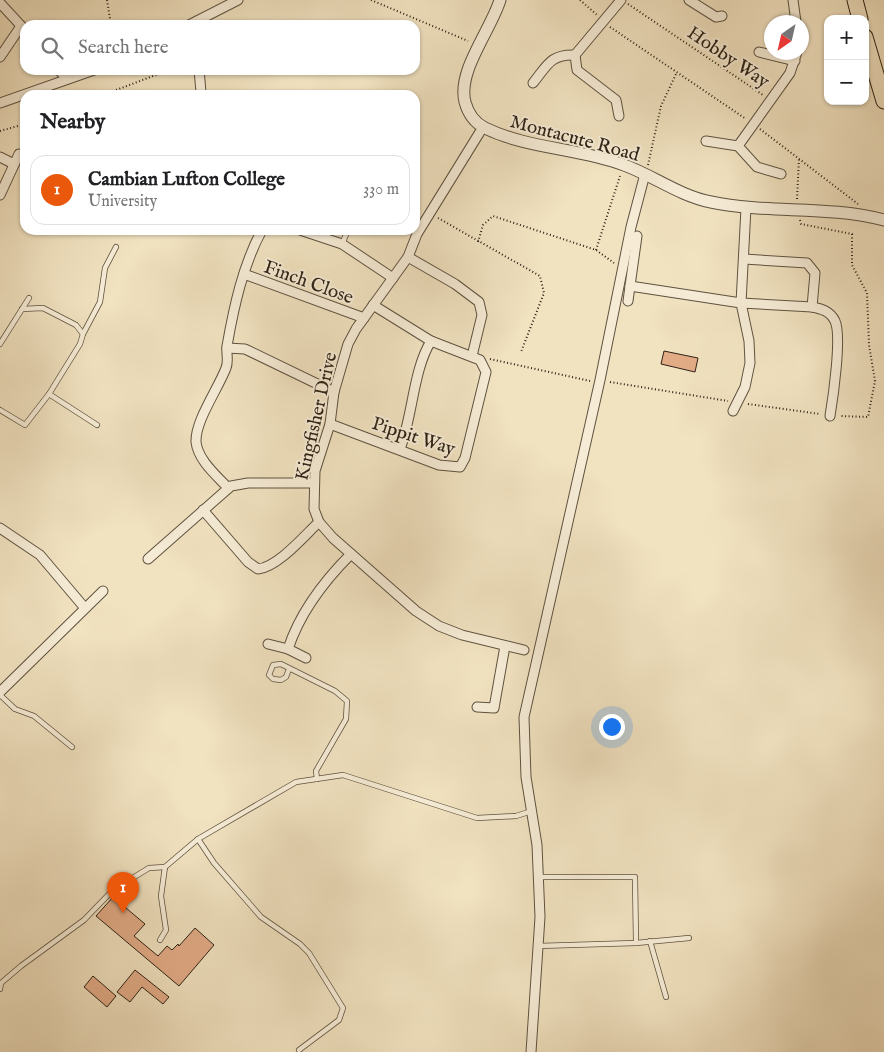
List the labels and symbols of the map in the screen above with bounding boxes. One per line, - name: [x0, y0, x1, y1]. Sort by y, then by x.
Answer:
- north arrow: [764, 15, 809, 60]
- street label: Hobby Way: [682, 21, 774, 94]
- street label: Montacute Road: [507, 110, 643, 168]
- street label: Finch Close: [260, 256, 357, 310]
- street label: Kingfisher Drive: [291, 350, 343, 483]
- street label: Pippit Way: [369, 412, 459, 462]
- your location: [599, 714, 625, 740]
- pin: 1: [107, 872, 139, 913]

